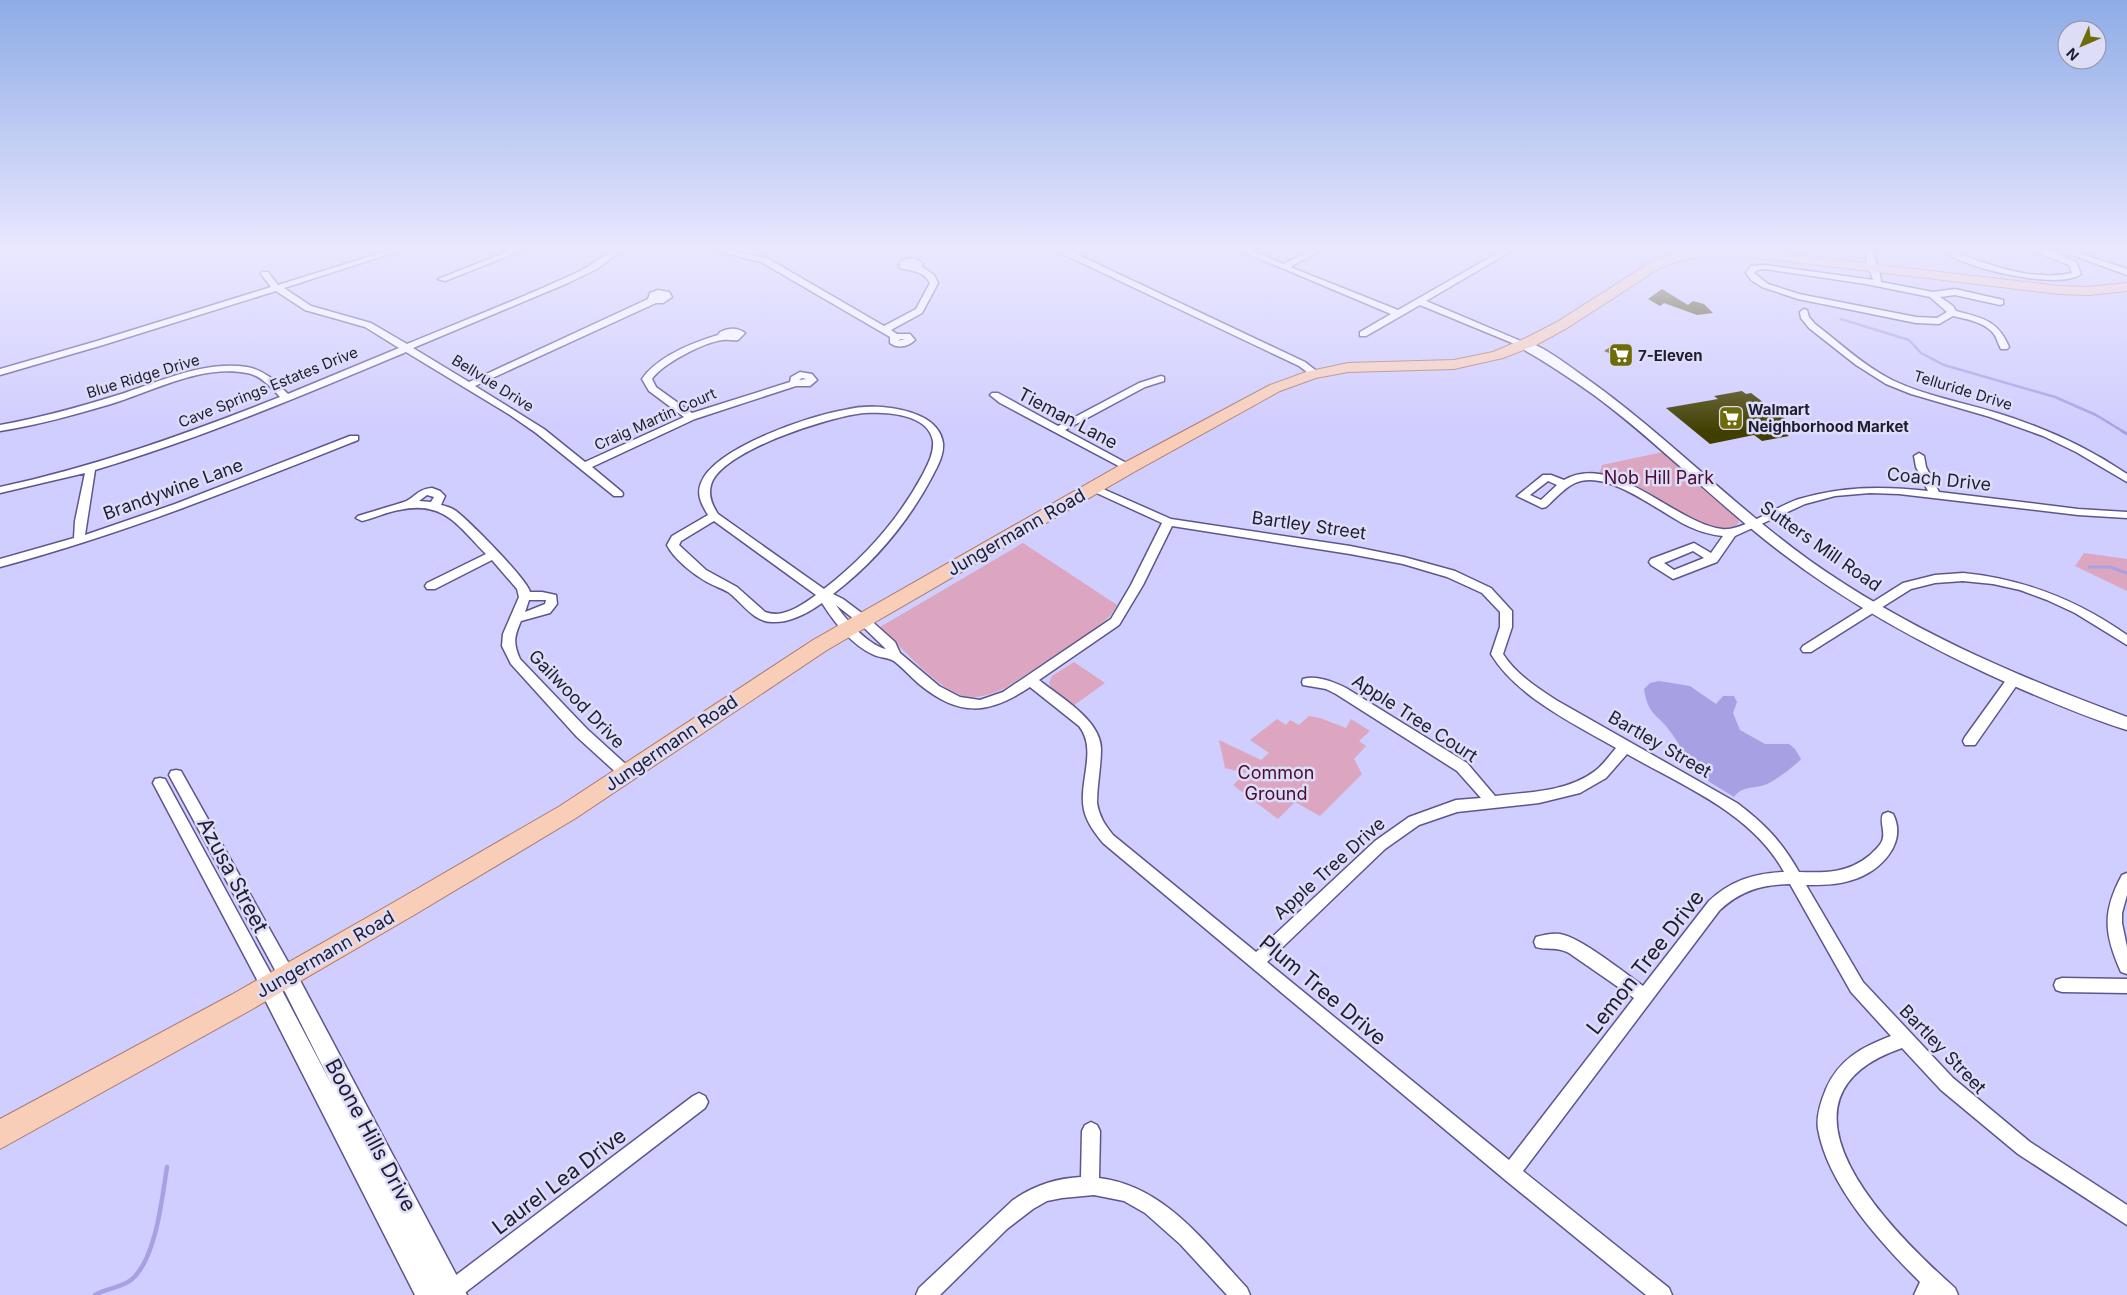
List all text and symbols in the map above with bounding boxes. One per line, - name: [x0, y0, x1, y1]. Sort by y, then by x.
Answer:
- north arrow: [2057, 20, 2107, 70]
- text: N: [2063, 45, 2082, 64]
- street label: Cave Springs Estates Drive: [175, 342, 361, 432]
- supermarket icon: 7-Eleven: [1608, 342, 1634, 368]
- place label: 7-Eleven: [1638, 346, 1703, 365]
- street label: Blue Ridge Drive: [84, 350, 202, 402]
- street label: Bellvue Drive: [448, 350, 538, 416]
- street label: Telluride Drive: [1911, 366, 2015, 414]
- street label: Tieman Lane: [1015, 383, 1121, 453]
- street label: Craig Martin Court: [591, 384, 719, 454]
- place label: Walmart Neighborhood Market: [1748, 400, 1909, 436]
- supermarket icon: Walmart Neighborhood Market: [1718, 405, 1744, 431]
- street label: Brandywine Lane: [100, 454, 246, 524]
- street label: Coach Drive: [1886, 463, 1992, 495]
- park label: Nob Hill Park: [1604, 467, 1714, 488]
- street label: Jungermann Road: [943, 484, 1089, 580]
- street label: Sutters Mill Road: [1756, 496, 1886, 596]
- street label: Bartley Street: [1250, 507, 1368, 543]
- street label: Gailwood Drive: [525, 645, 629, 753]
- street label: Apple Tree Court: [1348, 670, 1482, 766]
- street label: Jungermann Road: [601, 691, 741, 795]
- street label: Bartley Street: [1605, 706, 1715, 782]
- park label: Common Ground: [1238, 762, 1314, 804]
- street label: Azusa Street: [192, 813, 274, 937]
- street label: Apple Tree Drive: [1269, 813, 1389, 923]
- street label: Lemon Tree Drive: [1581, 885, 1709, 1039]
- street label: Jungermann Road: [252, 906, 398, 1002]
- street label: Plum Tree Drive: [1255, 930, 1391, 1050]
- street label: Bartley Street: [1895, 1000, 1991, 1098]
- street label: Boone Hills Drive: [320, 1054, 422, 1216]
- street label: Laurel Lea Drive: [487, 1123, 631, 1239]

